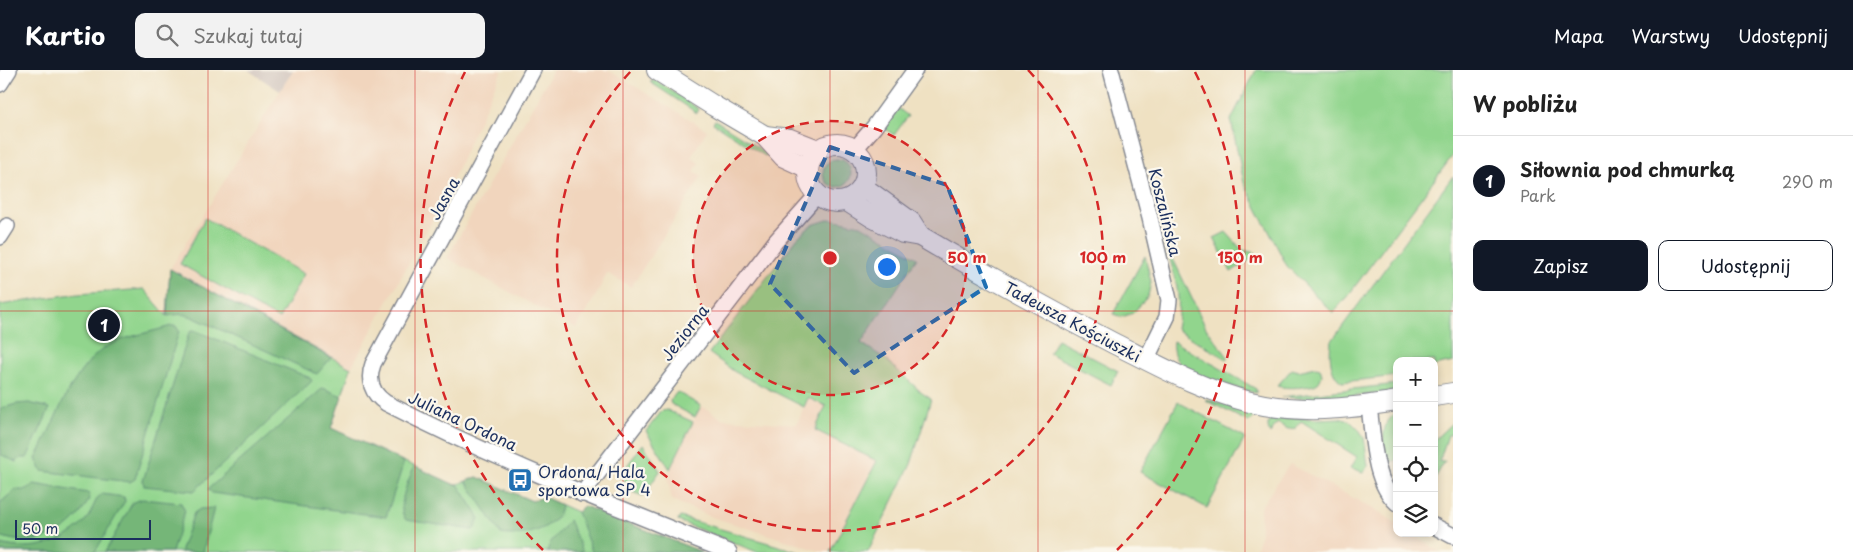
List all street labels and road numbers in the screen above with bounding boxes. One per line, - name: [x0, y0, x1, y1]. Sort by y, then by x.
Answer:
- street label: Koszalińska: [1143, 165, 1189, 259]
- street label: Jasna: [421, 172, 465, 224]
- street label: Tadeusza Kościuszki: [1000, 275, 1146, 367]
- street label: Jeziorna: [654, 299, 714, 365]
- street label: Juliana Ordona: [405, 384, 522, 456]

